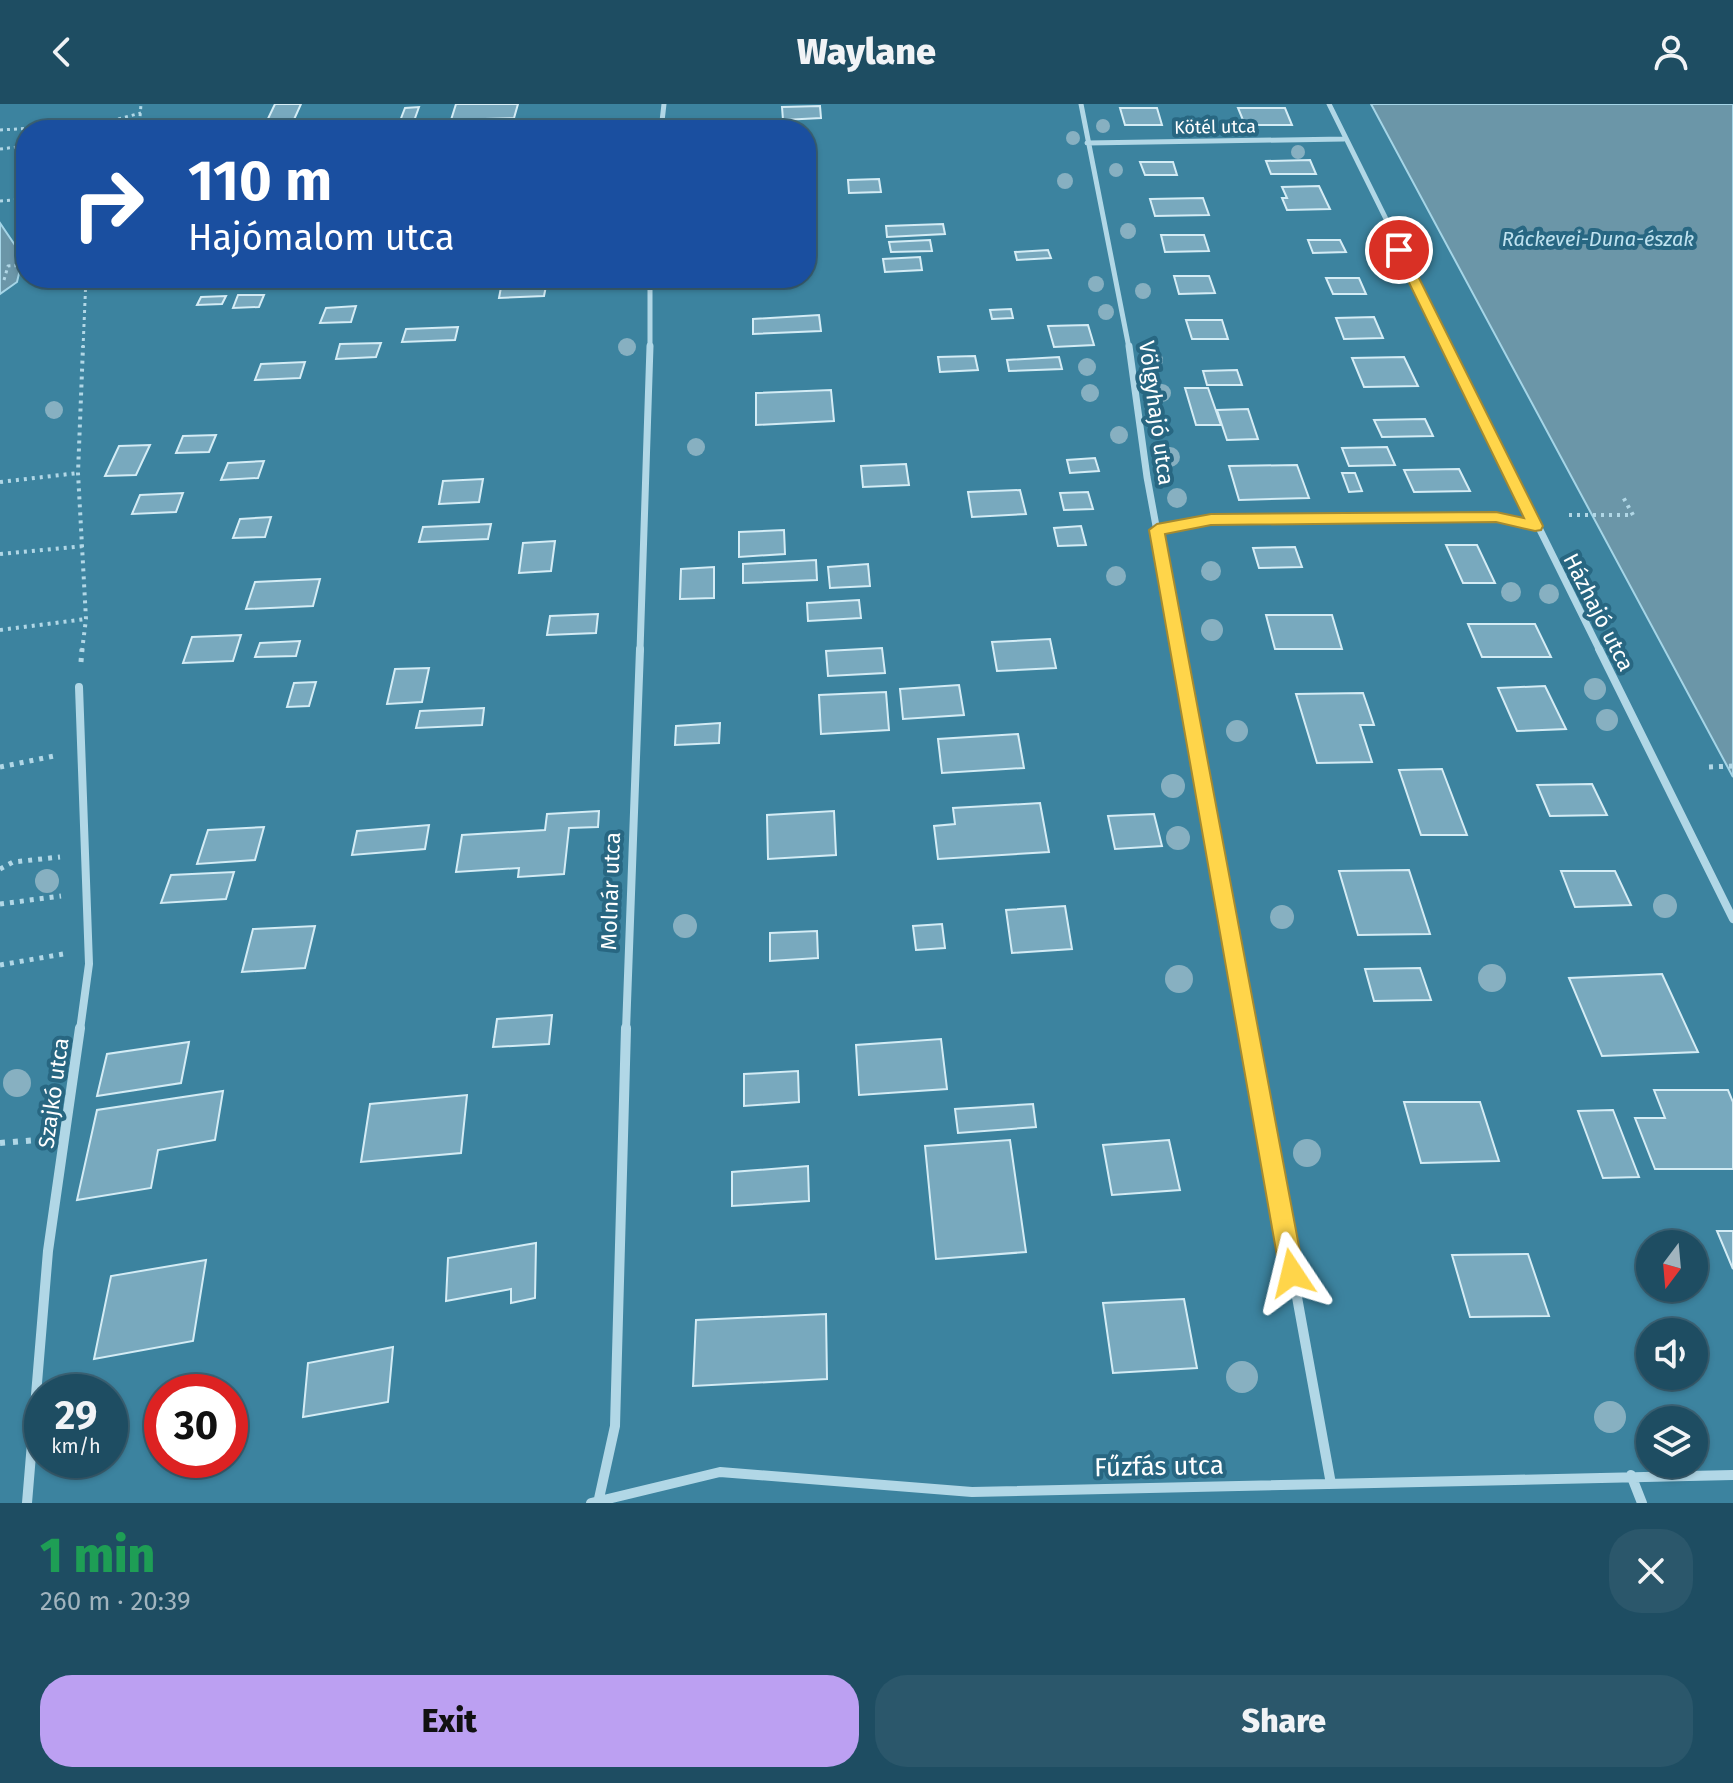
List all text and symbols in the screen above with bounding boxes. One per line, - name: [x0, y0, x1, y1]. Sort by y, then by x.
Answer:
- icon: back: [40, 30, 84, 74]
- text: Waylane: [797, 30, 936, 74]
- icon: person: [1649, 30, 1693, 74]
- street label: Kötél utca: [1174, 115, 1256, 139]
- text: 110 m: [188, 148, 332, 215]
- icon: right: [56, 152, 160, 256]
- text: Hajómalom utca: [188, 216, 455, 260]
- pin: [1365, 216, 1433, 284]
- water label: Ráckevei-Duna-észak: [1502, 227, 1694, 251]
- icon: arrive: [1377, 228, 1421, 272]
- street label: Völgyhajó utca: [1133, 339, 1180, 487]
- street label: Házhajó utca: [1557, 549, 1640, 676]
- street label: Molnár utca: [595, 831, 626, 951]
- street label: Szajkó utca: [32, 1036, 75, 1150]
- north arrow: [1636, 1230, 1708, 1302]
- map controls: [1636, 1230, 1708, 1478]
- position arrow: [1250, 1231, 1334, 1315]
- button: sound: [1636, 1318, 1708, 1390]
- speed limit sign: 30: [144, 1374, 248, 1478]
- text: 29: [55, 1392, 97, 1440]
- button: layers: [1636, 1406, 1708, 1478]
- text: km/h: [51, 1434, 101, 1458]
- street label: Fűzfás utca: [1094, 1450, 1224, 1483]
- text: 1 min: [40, 1527, 155, 1585]
- button: close: [1609, 1529, 1693, 1613]
- text: 260 m · 20:39: [40, 1586, 191, 1617]
- button: Exit: [40, 1675, 859, 1767]
- button: Share: [875, 1675, 1693, 1767]

